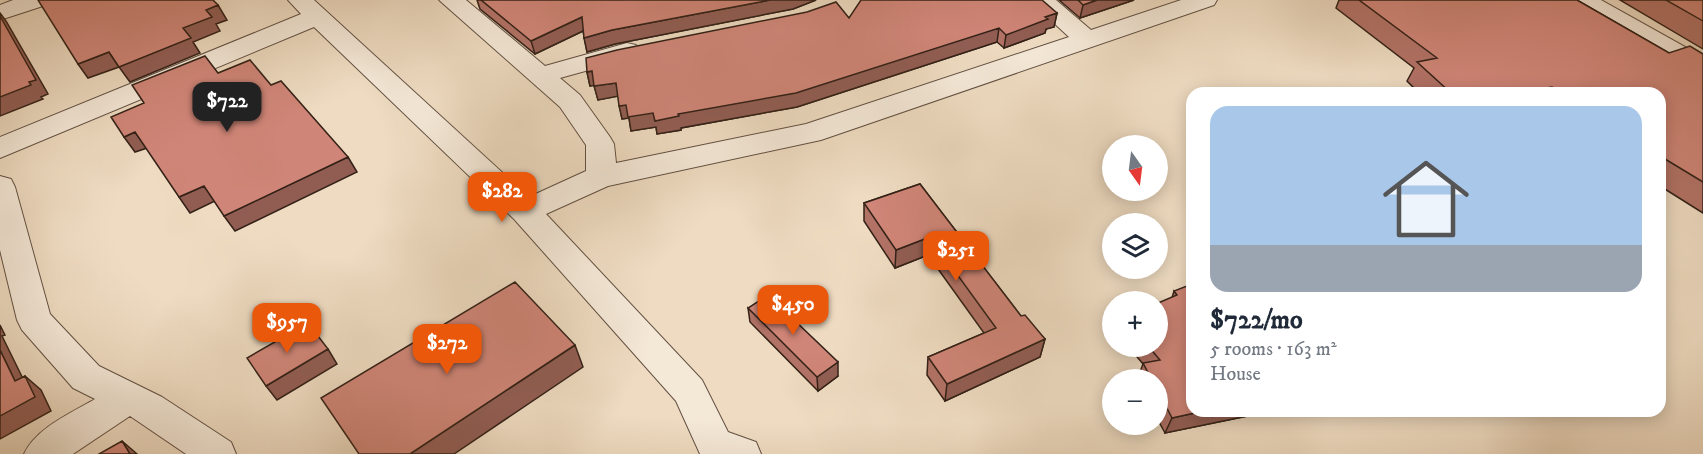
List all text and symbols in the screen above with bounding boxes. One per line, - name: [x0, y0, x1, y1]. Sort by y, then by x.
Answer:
- pin: $722: [191, 82, 263, 133]
- text: $722: [206, 89, 248, 114]
- north arrow: [1102, 135, 1168, 201]
- map controls: [1102, 135, 1168, 435]
- icon: home: [1372, 145, 1480, 253]
- pin: $282: [466, 172, 538, 223]
- text: $282: [482, 179, 522, 204]
- button: layers: [1102, 213, 1168, 279]
- pin: $251: [920, 231, 992, 282]
- text: $251: [937, 238, 975, 263]
- pin: $450: [757, 285, 829, 336]
- button: +: [1102, 291, 1168, 357]
- text: $450: [772, 292, 815, 317]
- pin: $957: [251, 303, 323, 354]
- text: $722/mo: [1210, 304, 1303, 337]
- text: $957: [266, 310, 308, 335]
- pin: $272: [411, 324, 483, 375]
- text: $272: [427, 331, 467, 356]
- text: 5 rooms · 163 m²: [1210, 337, 1337, 362]
- text: House: [1210, 362, 1261, 387]
- button: −: [1102, 369, 1168, 435]

